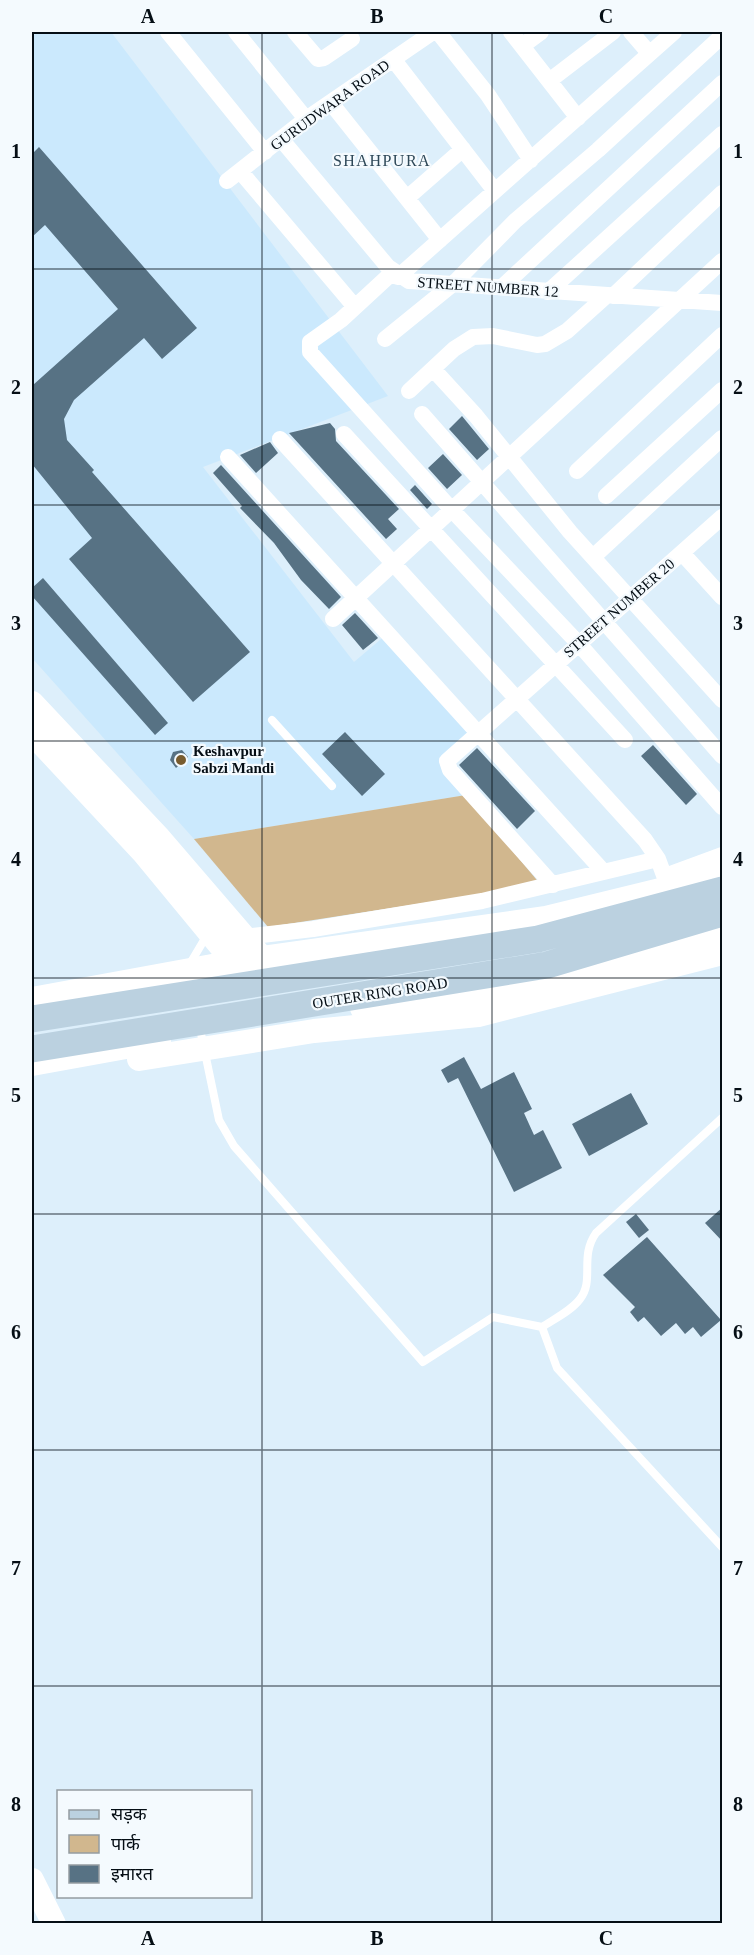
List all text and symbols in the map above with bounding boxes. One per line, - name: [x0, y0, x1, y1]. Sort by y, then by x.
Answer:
- text: A: [141, 5, 156, 27]
- text: B: [370, 5, 384, 27]
- text: C: [599, 5, 613, 27]
- street label: GURUDWARA ROAD: [267, 56, 393, 153]
- text: 1: [11, 140, 21, 162]
- text: 1: [733, 140, 743, 162]
- district label: SHAHPURA: [333, 152, 431, 169]
- street label: STREET NUMBER 12: [417, 274, 559, 300]
- text: 2: [11, 376, 21, 398]
- text: 2: [733, 376, 743, 398]
- street label: STREET NUMBER 20: [560, 556, 678, 660]
- text: 3: [11, 612, 21, 634]
- text: 3: [733, 612, 743, 634]
- place label: Keshavpur Sabzi Mandi: [193, 743, 274, 776]
- marker: Keshavpur Sabzi Mandi: [174, 753, 188, 767]
- text: 4: [11, 848, 21, 870]
- text: 4: [733, 848, 743, 870]
- street label: OUTER RING ROAD: [311, 974, 449, 1012]
- text: 5: [11, 1084, 21, 1106]
- text: 5: [733, 1084, 743, 1106]
- text: 6: [11, 1321, 21, 1343]
- text: 6: [733, 1321, 743, 1343]
- text: 7: [11, 1557, 21, 1579]
- text: 7: [733, 1557, 743, 1579]
- legend: [57, 1790, 252, 1898]
- text: 8: [11, 1793, 21, 1815]
- text: 8: [733, 1793, 743, 1815]
- text: सड़क: [111, 1804, 148, 1824]
- text: पार्क: [111, 1833, 141, 1854]
- text: इमारत: [111, 1864, 154, 1884]
- text: A: [141, 1927, 156, 1949]
- text: B: [370, 1927, 384, 1949]
- text: C: [599, 1927, 613, 1949]

